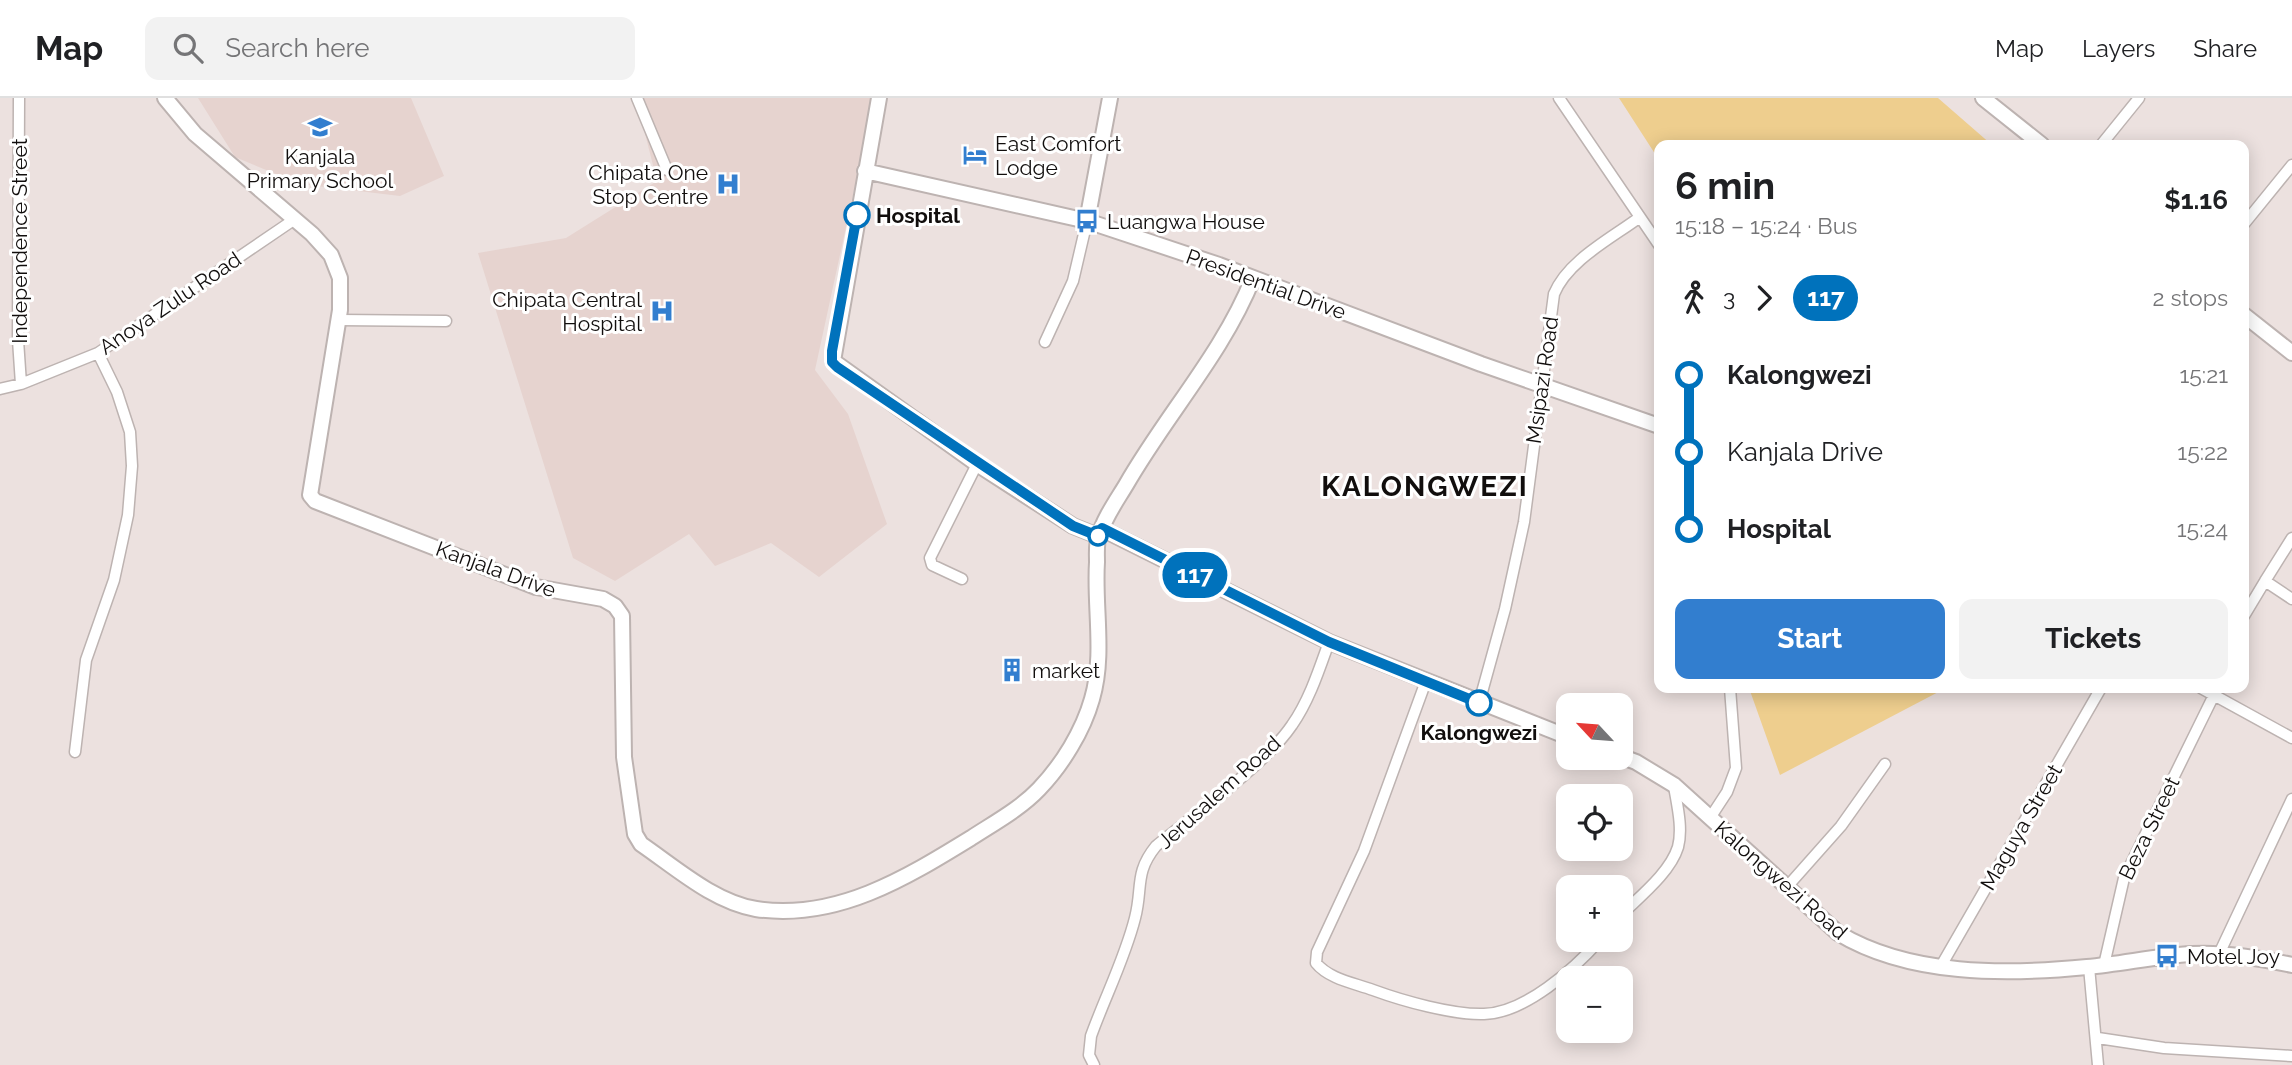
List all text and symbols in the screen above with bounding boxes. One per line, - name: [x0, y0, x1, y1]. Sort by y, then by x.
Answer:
- search box: [145, 17, 635, 80]
- text: Map: [35, 29, 103, 68]
- icon: search: [169, 29, 207, 67]
- text: Search here: [225, 33, 370, 63]
- text: Map: [1995, 34, 2044, 63]
- text: Layers: [2082, 34, 2155, 63]
- text: Share: [2193, 34, 2257, 63]
- school or university icon: Kanjala Primary School: [306, 113, 334, 141]
- place label: East Comfort Lodge: [995, 131, 1121, 180]
- street label: Independence Street: [7, 138, 32, 344]
- hotel icon: East Comfort Lodge: [961, 141, 989, 169]
- place label: Kanjala Primary School: [247, 144, 394, 193]
- place label: Chipata One Stop Centre: [588, 160, 708, 209]
- text: 6 min: [1675, 163, 1775, 208]
- hospital icon: Chipata One Stop Centre: [714, 170, 742, 198]
- text: $1.16: [2164, 185, 2228, 215]
- marker: Hospital: [844, 202, 870, 228]
- place label: Hospital: [876, 203, 960, 228]
- bus stop icon: Luangwa House: [1073, 207, 1101, 235]
- place label: Luangwa House: [1107, 209, 1265, 234]
- text: 15:18 – 15:24 · Bus: [1675, 212, 1857, 239]
- street label: Presidential Drive: [1183, 243, 1349, 325]
- street label: Anoya Zulu Road: [94, 246, 246, 360]
- icon: walk: [1675, 279, 1713, 317]
- icon: forward: [1745, 279, 1783, 317]
- text: 117: [1807, 283, 1844, 312]
- text: 3: [1723, 284, 1735, 311]
- text: 2 stops: [2153, 284, 2228, 311]
- place label: Chipata Central Hospital: [492, 287, 642, 336]
- hospital icon: Chipata Central Hospital: [648, 297, 676, 325]
- street label: Msipazi Road: [1521, 315, 1563, 445]
- text: Kalongwezi: [1727, 360, 1872, 390]
- text: 15:21: [2179, 361, 2228, 388]
- text: Kanjala Drive: [1727, 437, 1883, 467]
- text: 15:22: [2177, 438, 2228, 465]
- district label: KALONGWEZI: [1321, 470, 1529, 503]
- text: Hospital: [1727, 514, 1831, 544]
- text: 15:24: [2177, 515, 2228, 542]
- unlabelled marker: [1088, 526, 1108, 546]
- street label: Kanjala Drive: [433, 536, 559, 602]
- line badge: 117: [1155, 552, 1235, 598]
- text: 117: [1176, 560, 1214, 589]
- button: Start: [1675, 599, 1945, 679]
- button: Tickets: [1959, 599, 2228, 679]
- building icon: market: [998, 656, 1026, 684]
- place label: market: [1032, 658, 1100, 683]
- marker: Kalongwezi: [1466, 690, 1492, 716]
- north arrow: [1556, 693, 1633, 770]
- map controls: [1556, 693, 1633, 1043]
- place label: Kalongwezi: [1421, 720, 1537, 745]
- street label: Jerusalem Road: [1152, 730, 1286, 854]
- street label: Maguya Street: [1975, 760, 2067, 894]
- street label: Beza Street: [2113, 772, 2185, 884]
- button: locate: [1556, 784, 1633, 861]
- street label: Kalongwezi Road: [1709, 815, 1853, 945]
- button: +: [1556, 875, 1633, 952]
- bus stop icon: Motel Joy: [2153, 942, 2181, 970]
- place label: Motel Joy: [2187, 944, 2280, 969]
- button: −: [1556, 966, 1633, 1043]

